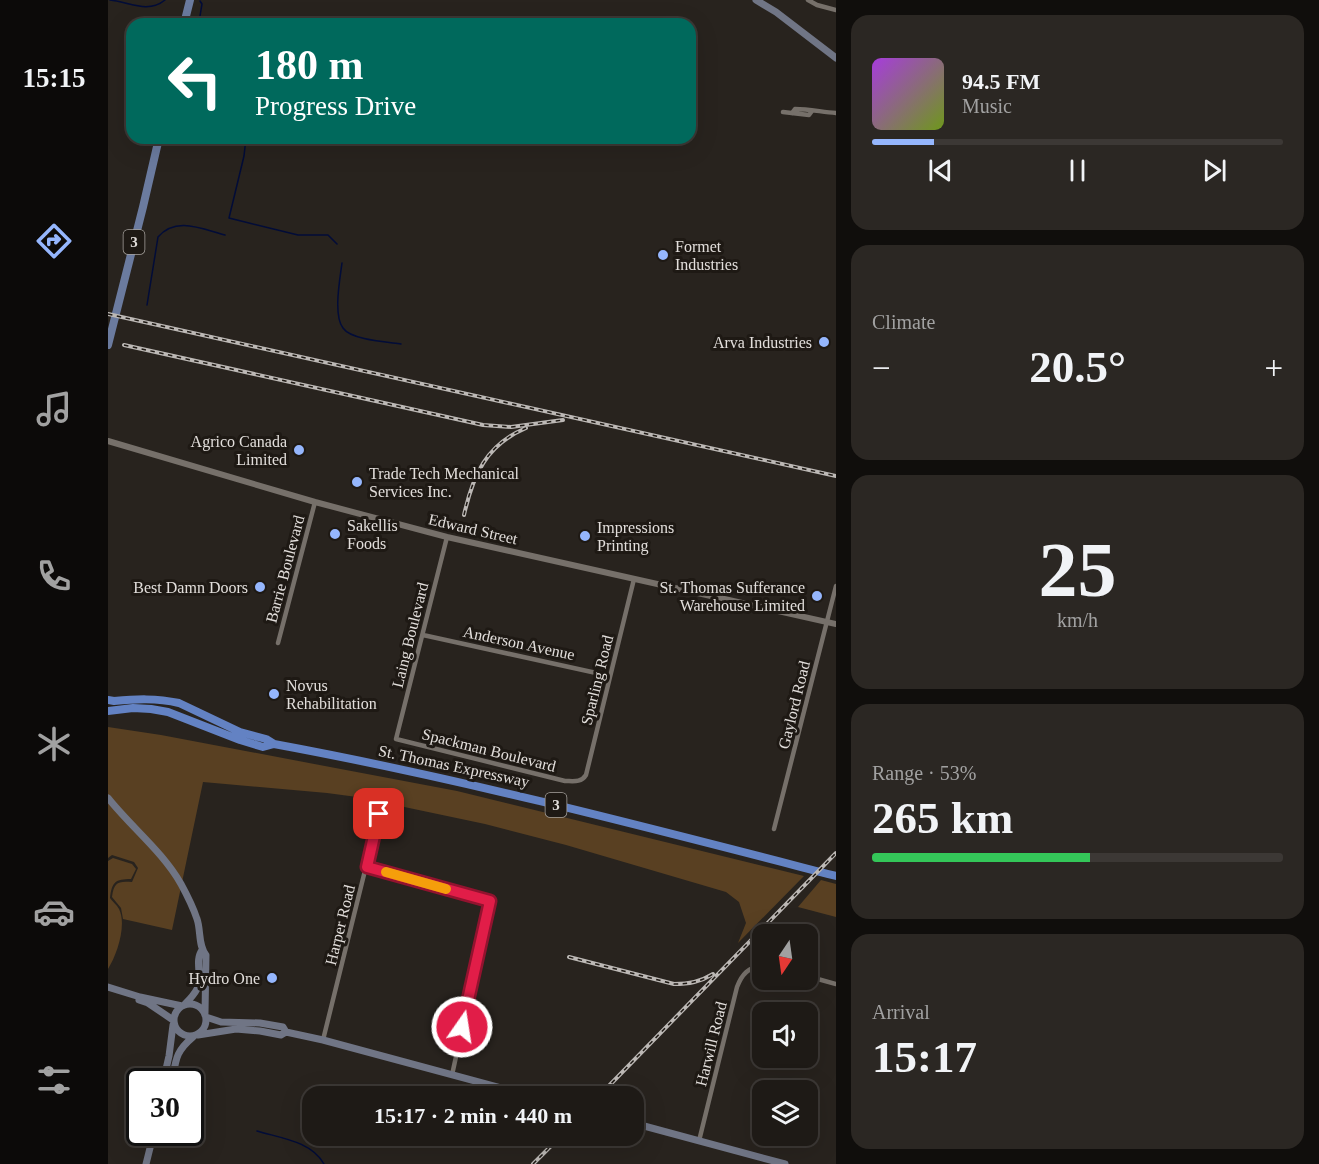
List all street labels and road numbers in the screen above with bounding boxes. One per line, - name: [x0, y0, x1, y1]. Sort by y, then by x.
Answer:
- road number: 3: [123, 230, 144, 254]
- street label: Edward Street: [427, 510, 520, 548]
- street label: Barrie Boulevard: [262, 513, 308, 625]
- street label: Laing Boulevard: [389, 581, 432, 690]
- street label: Anderson Avenue: [462, 623, 576, 663]
- street label: Sparling Road: [578, 633, 617, 727]
- street label: Gaylord Road: [775, 659, 814, 751]
- street label: Spackman Boulevard: [420, 725, 558, 776]
- street label: St. Thomas Expressway: [377, 742, 531, 791]
- road number: 3: [546, 793, 566, 817]
- street label: Harper Road: [322, 883, 359, 967]
- street label: Harwill Road: [692, 1000, 730, 1088]

